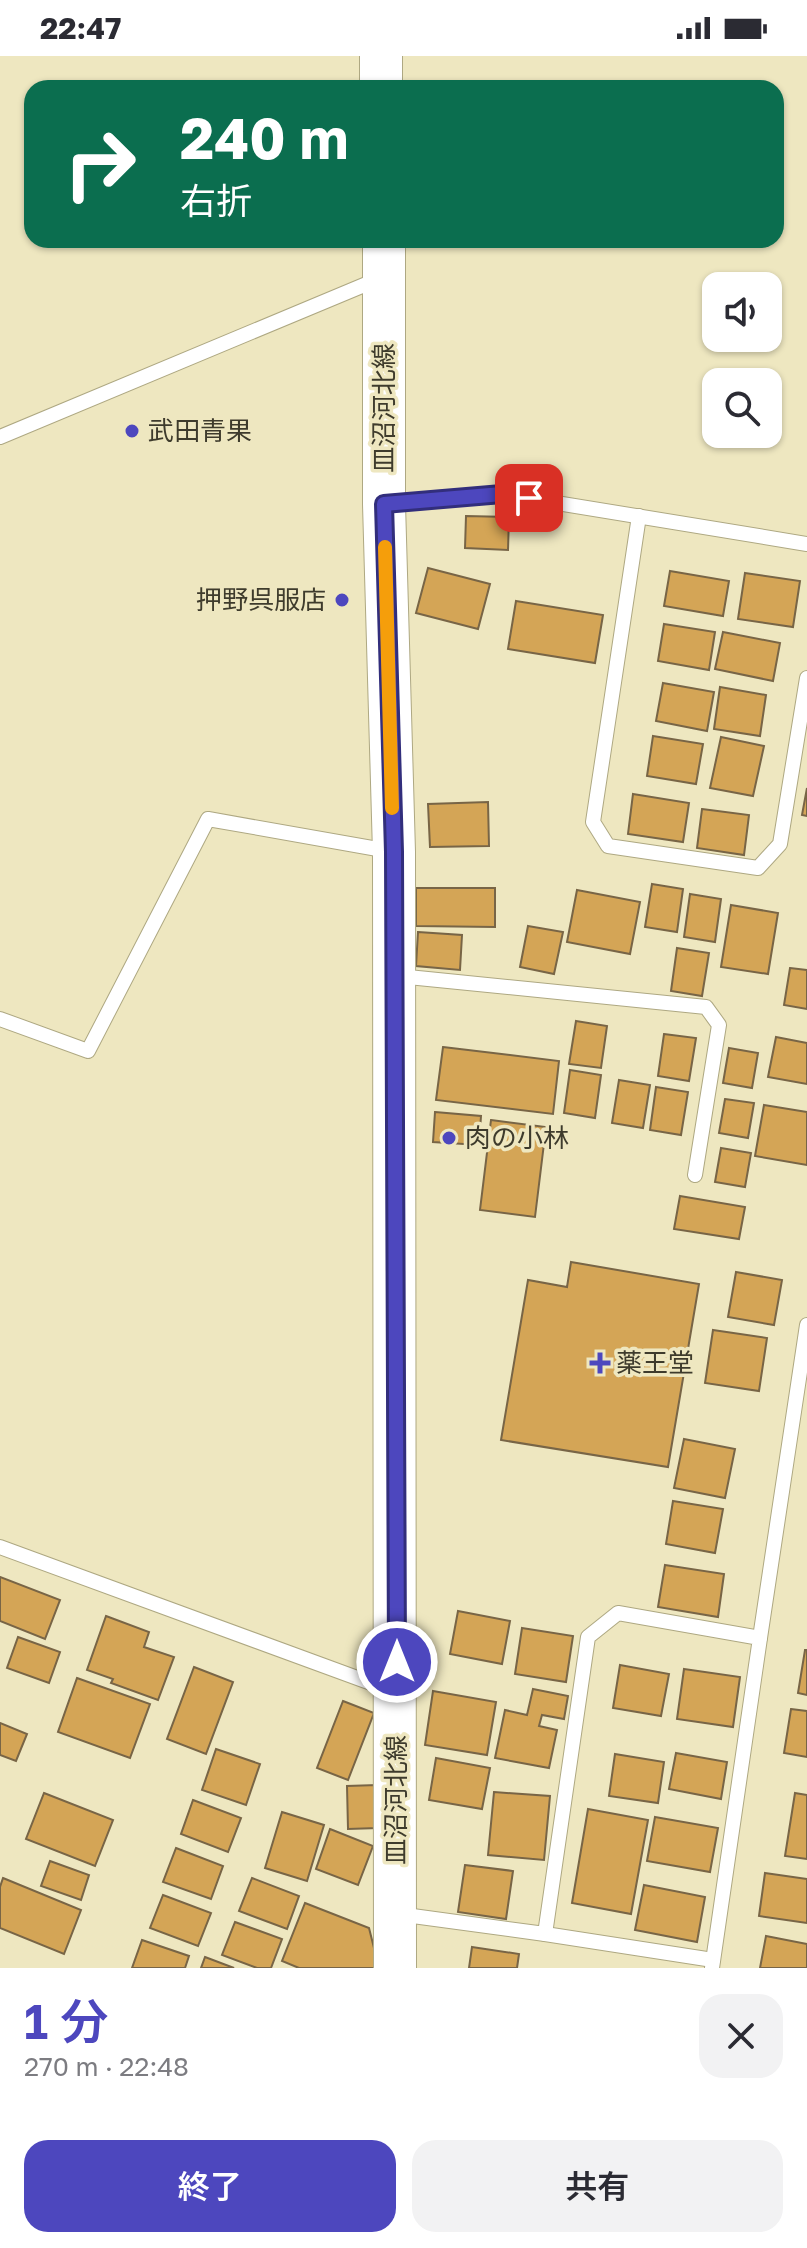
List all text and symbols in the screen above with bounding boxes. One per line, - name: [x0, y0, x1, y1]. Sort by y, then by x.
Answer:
- text: 22:47: [40, 10, 121, 46]
- text: 240 m: [180, 104, 349, 171]
- icon: right: [48, 112, 152, 216]
- text: 右折: [180, 179, 252, 222]
- map controls: [702, 272, 782, 448]
- button: sound: [702, 272, 782, 352]
- street label: 皿沼河北線: [368, 343, 399, 473]
- button: search: [702, 368, 782, 448]
- place label: 武田青果: [148, 415, 252, 446]
- marker: 武田青果: [123, 422, 141, 440]
- pin: [495, 464, 563, 532]
- icon: arrive: [507, 476, 551, 520]
- place label: 押野呉服店: [196, 584, 326, 615]
- marker: 押野呉服店: [333, 591, 351, 609]
- place label: 肉の小林: [465, 1122, 569, 1153]
- marker: 肉の小林: [440, 1129, 458, 1147]
- place label: 薬王堂: [616, 1347, 694, 1378]
- marker: 薬王堂: [591, 1354, 609, 1372]
- position arrow: [355, 1620, 439, 1704]
- street label: 皿沼河北線: [380, 1735, 411, 1865]
- text: 1 分: [24, 1992, 108, 2050]
- button: close: [699, 1994, 783, 2078]
- text: 270 m · 22:48: [24, 2051, 189, 2082]
- button: 終了: [24, 2140, 396, 2232]
- button: 共有: [412, 2140, 783, 2232]

